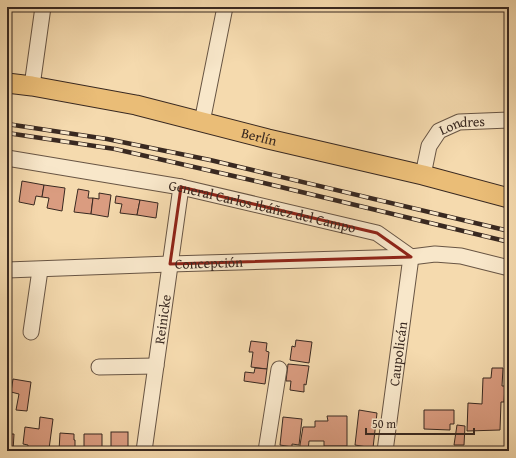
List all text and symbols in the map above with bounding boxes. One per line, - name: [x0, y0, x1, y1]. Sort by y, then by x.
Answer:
- street label: Londres: [436, 111, 485, 140]
- street label: Berlín: [239, 123, 279, 151]
- street label: General Carlos Ibáñez del Campo: [167, 175, 358, 238]
- street label: Concepción: [175, 252, 243, 274]
- street label: Reinicke: [149, 293, 176, 345]
- street label: Caupolicán: [384, 320, 412, 387]
- scale bar: [366, 410, 474, 436]
- text: 50 m: [372, 415, 396, 432]

